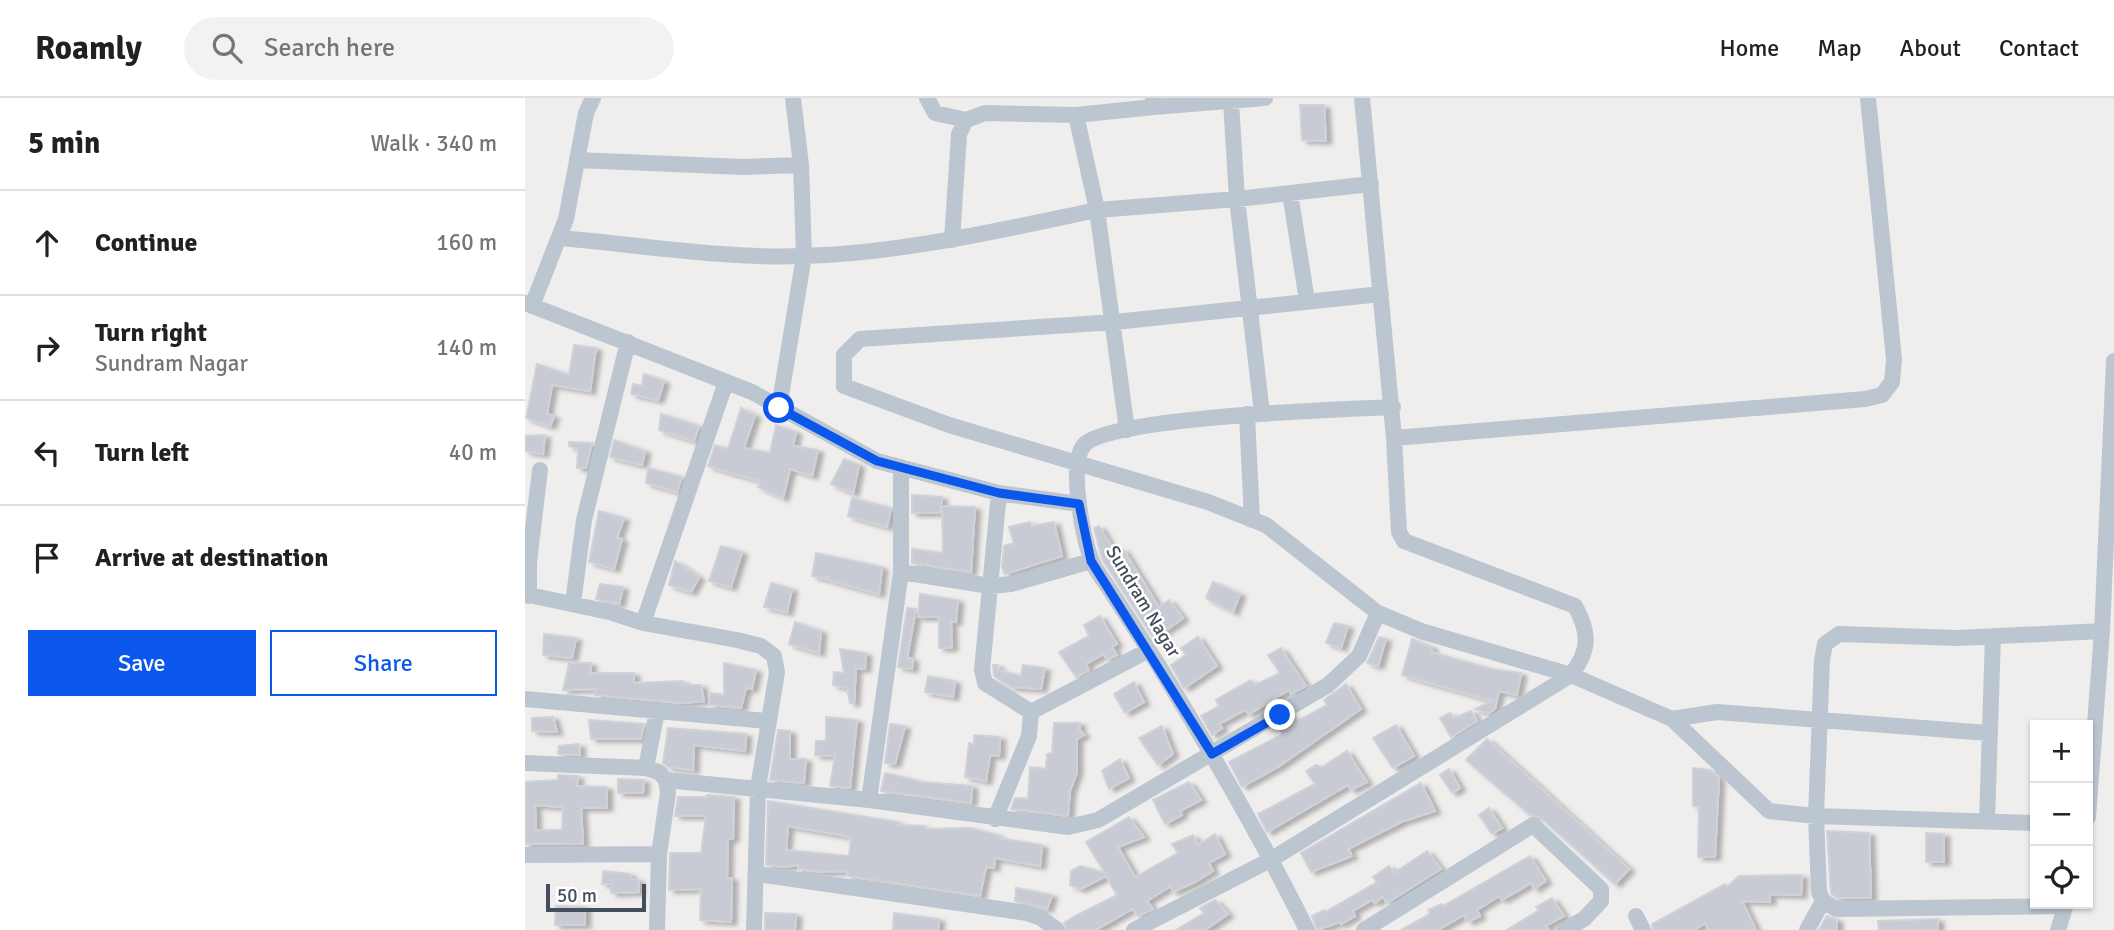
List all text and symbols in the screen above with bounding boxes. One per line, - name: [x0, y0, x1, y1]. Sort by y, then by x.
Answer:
- search box: [184, 17, 674, 80]
- text: Roamly: [35, 28, 142, 69]
- icon: search: [208, 29, 246, 67]
- text: Search here: [264, 32, 395, 64]
- text: Home: [1719, 33, 1779, 63]
- text: Map: [1817, 33, 1862, 63]
- text: About: [1900, 33, 1961, 63]
- text: Contact: [1999, 33, 2079, 63]
- text: 5 min: [28, 125, 100, 162]
- text: Walk · 340 m: [371, 129, 497, 158]
- icon: ahead: [28, 224, 66, 262]
- text: Continue: [95, 227, 197, 259]
- text: 160 m: [436, 228, 497, 257]
- text: Turn right: [95, 317, 207, 349]
- icon: right: [28, 329, 66, 367]
- text: 140 m: [436, 333, 497, 362]
- text: Sundram Nagar: [95, 349, 248, 378]
- route start: [763, 392, 794, 423]
- icon: left: [28, 434, 66, 472]
- text: Turn left: [95, 437, 189, 469]
- text: 40 m: [449, 438, 497, 467]
- icon: arrive: [28, 539, 66, 577]
- street label: Sundram Nagar: [1100, 541, 1186, 662]
- text: Arrive at destination: [95, 542, 328, 574]
- button: Save: [28, 630, 256, 696]
- button: Share: [270, 630, 497, 696]
- route end: [1264, 699, 1295, 730]
- map controls: [2030, 720, 2093, 909]
- button: +: [2030, 720, 2093, 783]
- button: −: [2030, 783, 2093, 846]
- button: locate: [2030, 846, 2093, 909]
- scale bar: [546, 881, 646, 913]
- text: 50 m: [557, 884, 597, 908]

